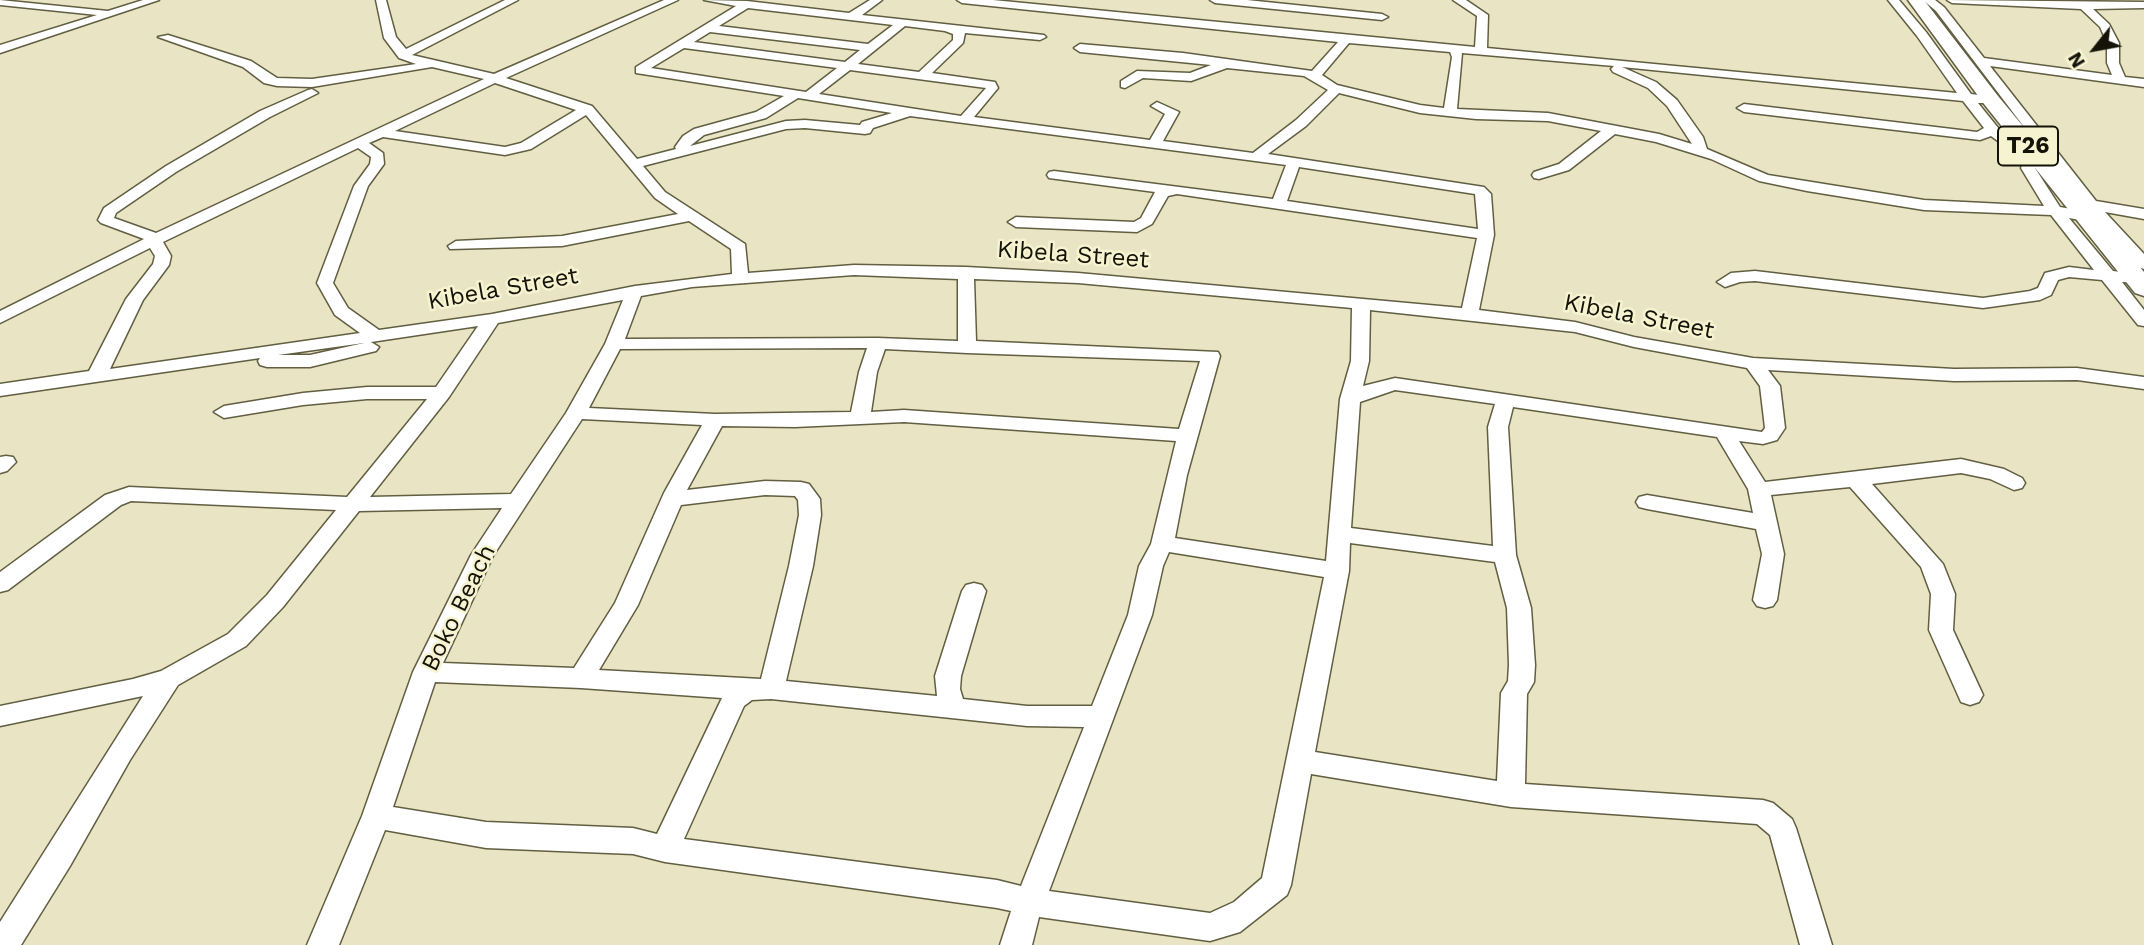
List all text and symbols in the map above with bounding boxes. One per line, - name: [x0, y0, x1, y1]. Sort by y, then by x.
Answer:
- north arrow: [2060, 14, 2130, 84]
- text: N: [2063, 48, 2090, 72]
- road number: T26: [1998, 127, 2058, 166]
- street label: Kibela Street: [996, 235, 1150, 275]
- street label: Kibela Street: [425, 262, 581, 316]
- street label: Kibela Street: [1561, 288, 1717, 346]
- street label: Boko Beach: [416, 540, 502, 676]

